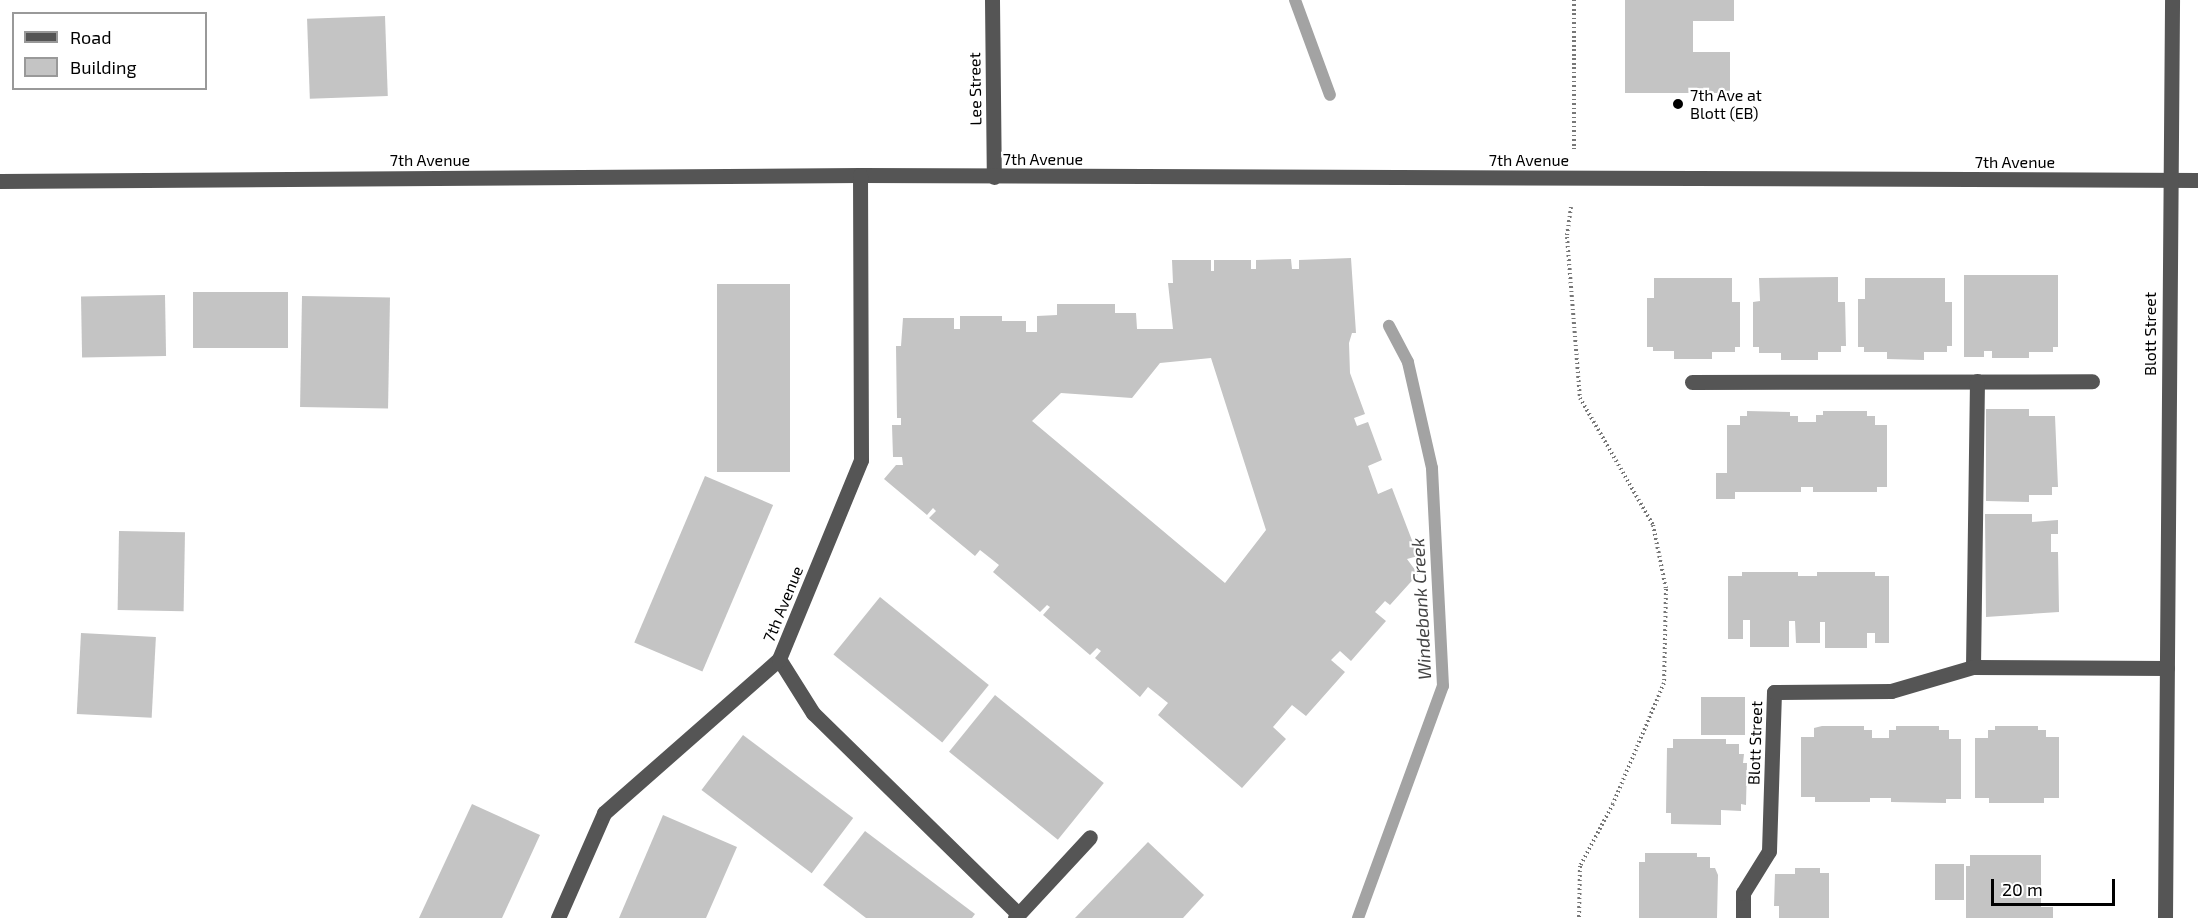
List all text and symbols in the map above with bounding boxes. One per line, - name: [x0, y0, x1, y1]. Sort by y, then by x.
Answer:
- legend: [12, 12, 207, 90]
- text: Road: [70, 26, 111, 48]
- street label: Lee Street: [965, 52, 985, 126]
- text: Building: [70, 56, 137, 78]
- place label: 7th Ave at Blott (EB): [1690, 85, 1762, 123]
- marker: 7th Ave at Blott (EB): [1671, 97, 1685, 111]
- street label: 7th Avenue: [1003, 149, 1083, 169]
- street label: 7th Avenue: [390, 150, 470, 170]
- street label: 7th Avenue: [1489, 150, 1569, 170]
- street label: 7th Avenue: [1975, 152, 2055, 172]
- street label: Blott Street: [2140, 292, 2160, 376]
- water label: Windebank Creek: [1406, 537, 1436, 681]
- street label: 7th Avenue: [759, 563, 807, 645]
- street label: Blott Street: [1744, 701, 1766, 785]
- scale bar: [1994, 867, 2118, 905]
- text: 20 m: [2002, 878, 2043, 900]

